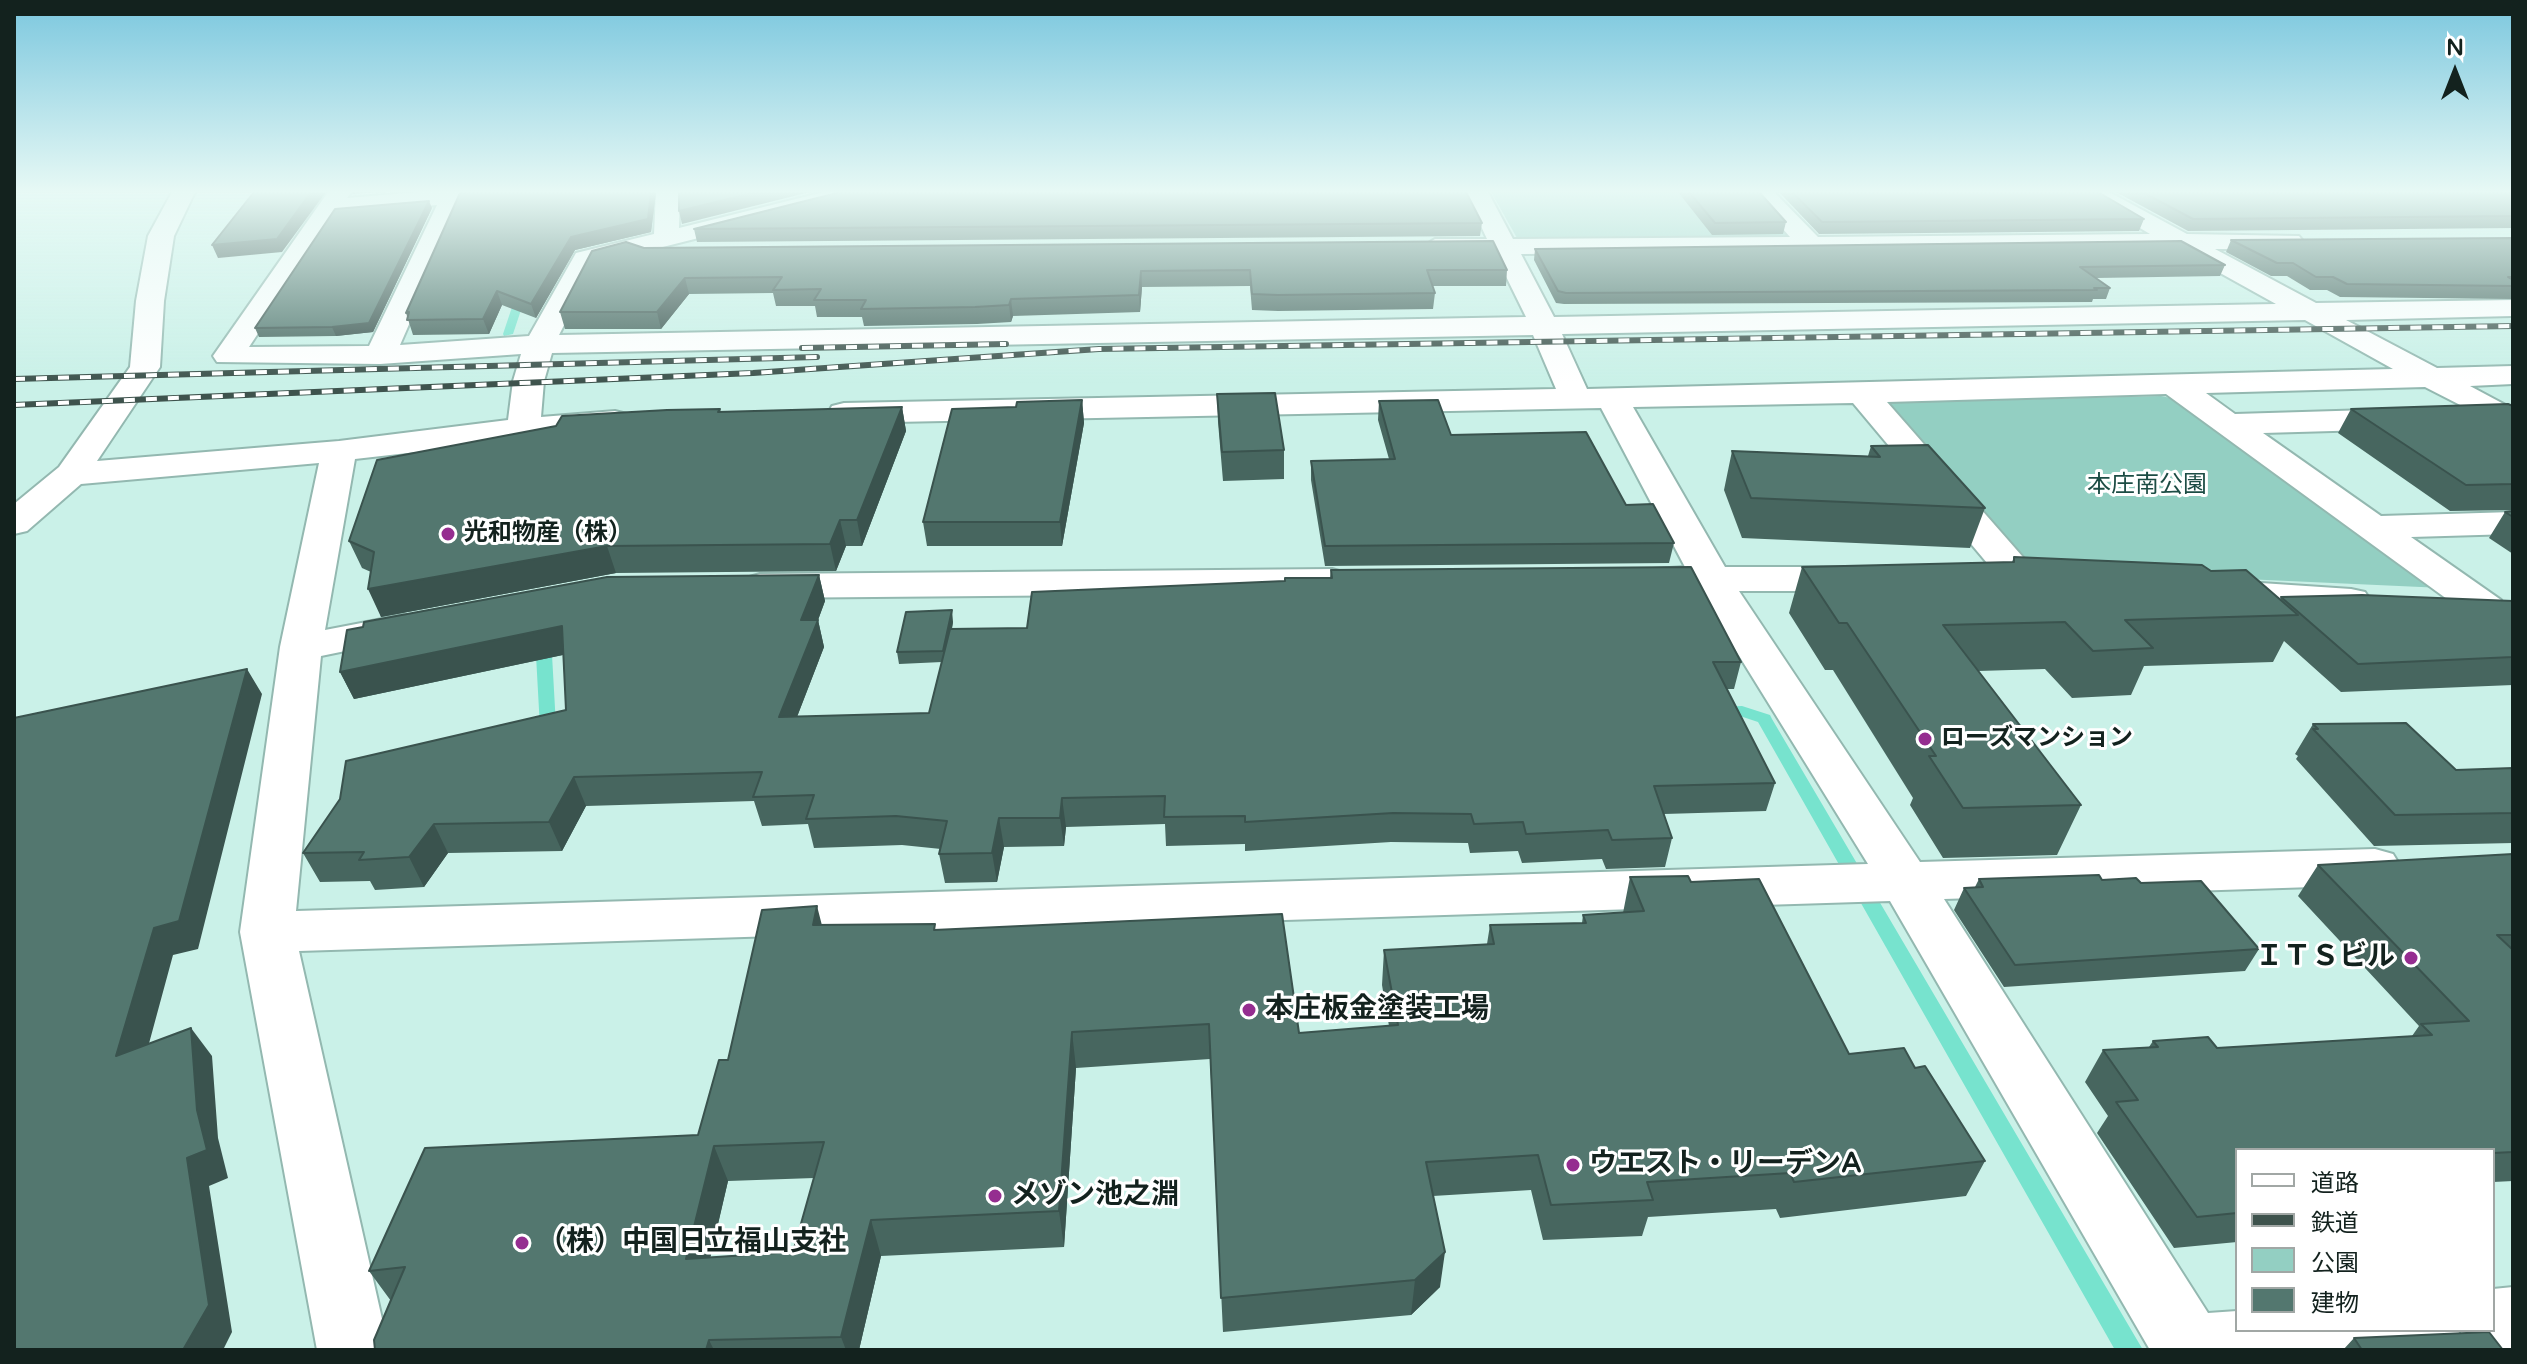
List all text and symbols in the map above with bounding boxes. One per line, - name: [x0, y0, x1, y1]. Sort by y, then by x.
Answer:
- north arrow: [2415, 32, 2495, 112]
- text: N: [2446, 35, 2464, 61]
- park label: 本庄南公園: [2087, 472, 2207, 500]
- place label: 光和物産（株）: [464, 520, 632, 548]
- marker: 光和物産（株）: [439, 525, 457, 543]
- place label: ローズマンション: [1941, 725, 2133, 753]
- marker: ローズマンション: [1916, 730, 1934, 748]
- place label: ＩＴＳビル: [2255, 941, 2395, 975]
- marker: ＩＴＳビル: [2402, 949, 2420, 967]
- place label: 本庄板金塗装工場: [1265, 993, 1489, 1027]
- marker: 本庄板金塗装工場: [1240, 1001, 1258, 1019]
- place label: ウエスト・リーデンA: [1589, 1148, 1862, 1182]
- legend: [2235, 1148, 2495, 1332]
- marker: ウエスト・リーデンA: [1564, 1156, 1582, 1174]
- text: 道路: [2311, 1169, 2359, 1198]
- place label: メゾン池之淵: [1011, 1179, 1179, 1213]
- marker: メゾン池之淵: [986, 1187, 1004, 1205]
- text: 鉄道: [2311, 1209, 2359, 1238]
- place label: （株）中国日立福山支社: [538, 1226, 846, 1260]
- marker: （株）中国日立福山支社: [513, 1234, 531, 1252]
- text: 公園: [2311, 1249, 2359, 1278]
- text: 建物: [2311, 1289, 2359, 1318]

